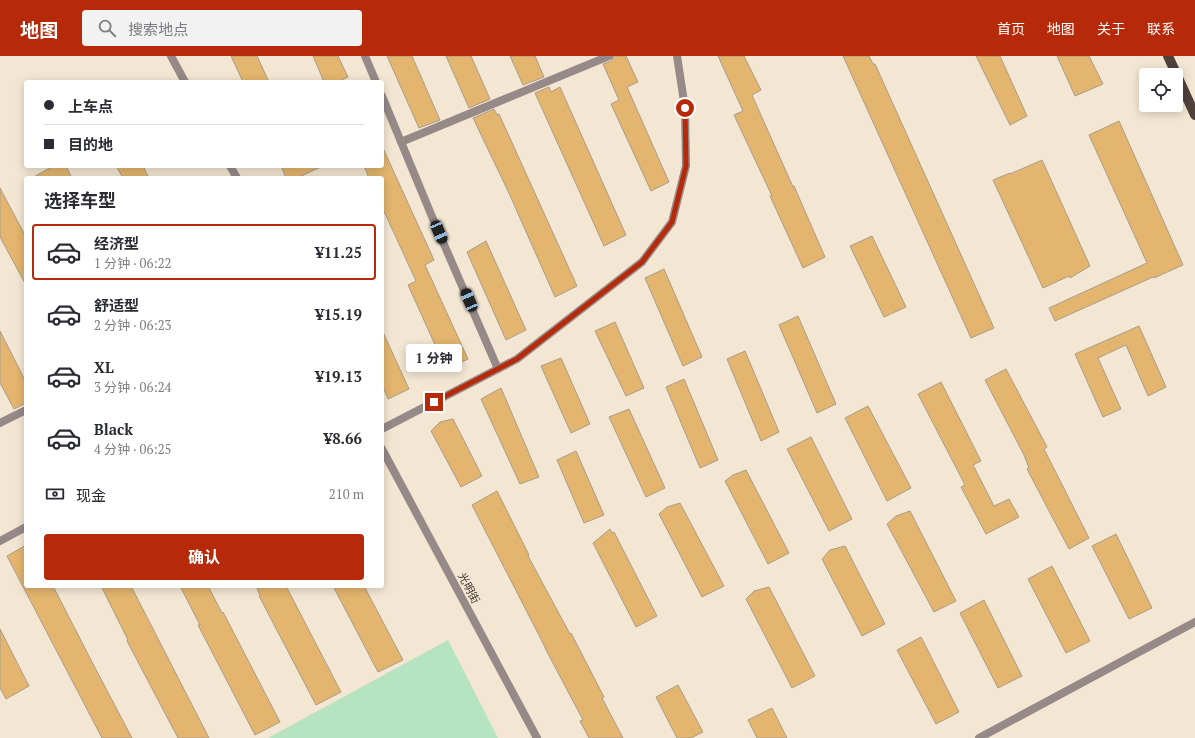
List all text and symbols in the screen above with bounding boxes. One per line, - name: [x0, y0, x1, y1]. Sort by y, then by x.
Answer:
- search box: [82, 10, 362, 46]
- text: 地图: [20, 17, 58, 42]
- icon: search: [96, 17, 118, 39]
- text: 搜索地点: [128, 19, 188, 39]
- text: 首页: [997, 19, 1025, 38]
- text: 地图: [1047, 19, 1075, 38]
- text: 关于: [1097, 19, 1125, 38]
- text: 联系: [1147, 19, 1175, 38]
- map controls: [1139, 68, 1183, 112]
- button: locate: [1139, 68, 1183, 112]
- text: 上车点: [68, 96, 113, 116]
- route start: [676, 99, 694, 117]
- text: 目的地: [68, 134, 113, 154]
- text: 选择车型: [44, 188, 116, 212]
- car: [429, 219, 449, 245]
- text: 经济型: [94, 233, 139, 253]
- icon: car: [46, 234, 82, 270]
- text: ¥11.25: [315, 242, 362, 262]
- text: 1 分钟 · 06:22: [94, 254, 172, 272]
- car: [459, 287, 479, 313]
- text: 舒适型: [94, 295, 139, 315]
- icon: car: [46, 296, 82, 332]
- text: ¥15.19: [315, 304, 362, 324]
- text: 2 分钟 · 06:23: [94, 316, 172, 334]
- callout: 1 分钟: [406, 344, 462, 372]
- text: 1 分钟: [416, 349, 452, 367]
- text: XL: [94, 357, 114, 377]
- icon: car: [46, 358, 82, 394]
- text: ¥19.13: [315, 366, 362, 386]
- text: 3 分钟 · 06:24: [94, 378, 172, 396]
- route end: [425, 393, 443, 411]
- text: Black: [94, 419, 133, 439]
- icon: car: [46, 420, 82, 456]
- text: ¥8.66: [324, 428, 362, 448]
- text: 4 分钟 · 06:25: [94, 440, 172, 458]
- icon: cash: [44, 483, 66, 505]
- text: 现金: [76, 485, 106, 505]
- text: 210 m: [329, 485, 364, 503]
- button: 确认: [44, 534, 364, 580]
- street label: 光明街: [455, 570, 483, 606]

